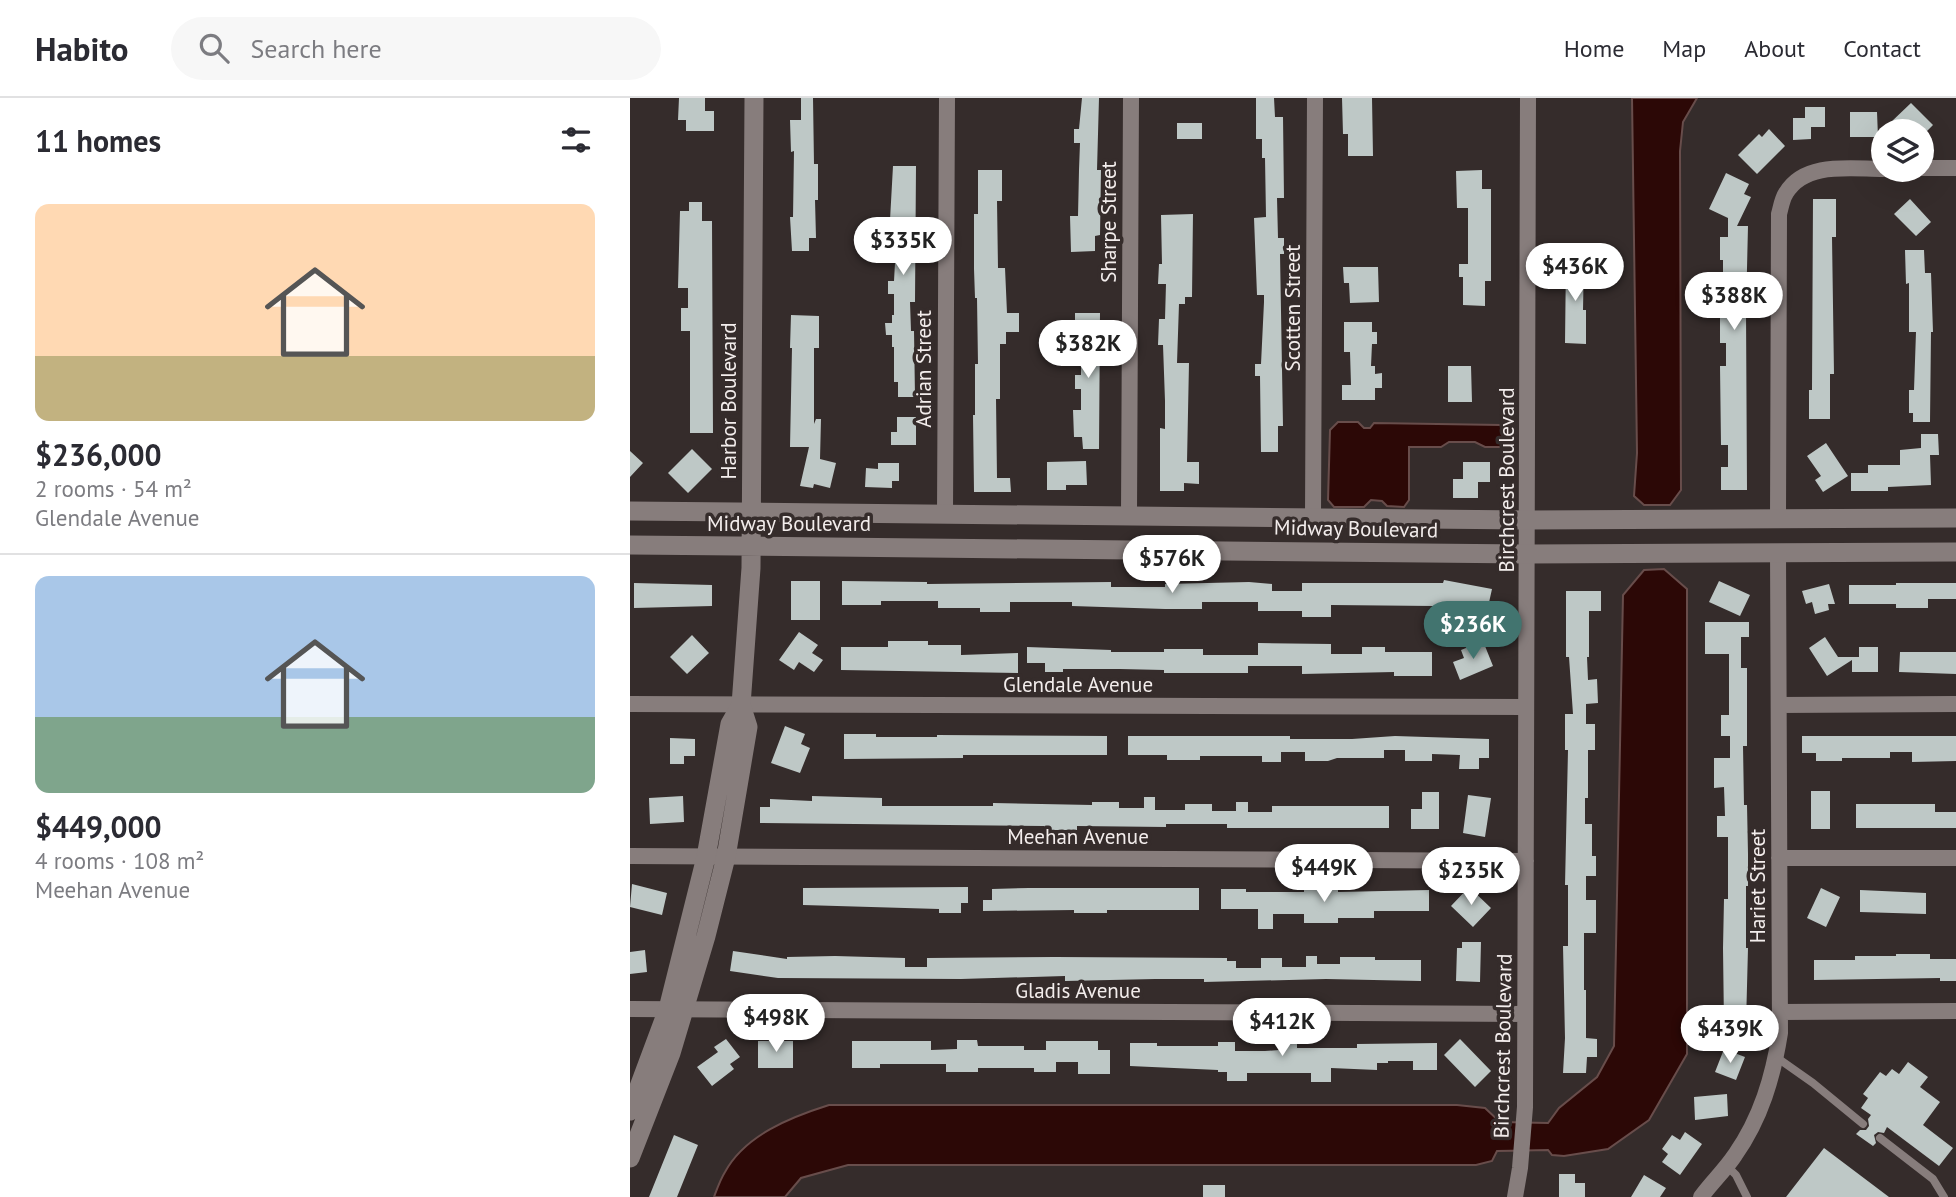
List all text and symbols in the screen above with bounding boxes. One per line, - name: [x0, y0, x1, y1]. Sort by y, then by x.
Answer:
- search box: [171, 17, 661, 80]
- text: Habito: [35, 27, 129, 70]
- icon: search: [195, 29, 233, 67]
- text: Search here: [251, 32, 382, 65]
- text: Home: [1564, 33, 1624, 64]
- text: Map: [1662, 33, 1706, 64]
- text: About: [1744, 33, 1805, 64]
- text: Contact: [1843, 33, 1921, 64]
- map controls: [1871, 119, 1934, 182]
- button: layers: [1871, 119, 1934, 182]
- text: 11 homes: [35, 121, 161, 160]
- icon: filters: [557, 121, 595, 159]
- street label: Sharpe Street: [1095, 161, 1122, 283]
- pin: $335K: [854, 218, 952, 277]
- text: $335K: [870, 225, 936, 254]
- pin: $436K: [1526, 244, 1624, 303]
- street label: Scotten Street: [1279, 245, 1306, 371]
- icon: home: [252, 249, 378, 375]
- text: $436K: [1542, 251, 1608, 280]
- pin: $388K: [1685, 272, 1783, 332]
- text: $388K: [1701, 280, 1767, 309]
- street label: Adrian Street: [910, 310, 937, 428]
- pin: $382K: [1039, 320, 1137, 380]
- street label: Harbor Boulevard: [715, 322, 742, 480]
- text: $382K: [1055, 328, 1121, 357]
- street label: Birchcrest Boulevard: [1493, 388, 1520, 573]
- text: $236,000: [35, 435, 162, 474]
- text: 2 rooms · 54 m²: [35, 474, 192, 503]
- text: Glendale Avenue: [35, 503, 199, 532]
- street label: Midway Boulevard: [707, 510, 871, 537]
- street label: Midway Boulevard: [1274, 514, 1438, 543]
- pin: $576K: [1123, 536, 1221, 595]
- text: $576K: [1139, 543, 1205, 572]
- pin: $236K: [1424, 602, 1522, 661]
- text: $236K: [1440, 609, 1506, 638]
- icon: home: [252, 621, 378, 747]
- street label: Glendale Avenue: [1003, 671, 1153, 698]
- text: $449,000: [35, 807, 162, 846]
- street label: Meehan Avenue: [1007, 823, 1149, 850]
- street label: Hariet Street: [1744, 829, 1771, 943]
- pin: $449K: [1275, 844, 1373, 904]
- text: 4 rooms · 108 m²: [35, 846, 204, 875]
- pin: $235K: [1422, 848, 1520, 907]
- text: $449K: [1291, 852, 1357, 881]
- text: $235K: [1438, 855, 1504, 884]
- text: Meehan Avenue: [35, 875, 190, 904]
- street label: Birchcrest Boulevard: [1487, 953, 1518, 1139]
- street label: Gladis Avenue: [1015, 977, 1141, 1004]
- pin: $498K: [727, 995, 825, 1054]
- pin: $412K: [1233, 998, 1331, 1058]
- text: $498K: [743, 1002, 809, 1031]
- text: $412K: [1249, 1006, 1315, 1035]
- pin: $439K: [1681, 1006, 1779, 1065]
- text: $439K: [1697, 1013, 1763, 1042]

